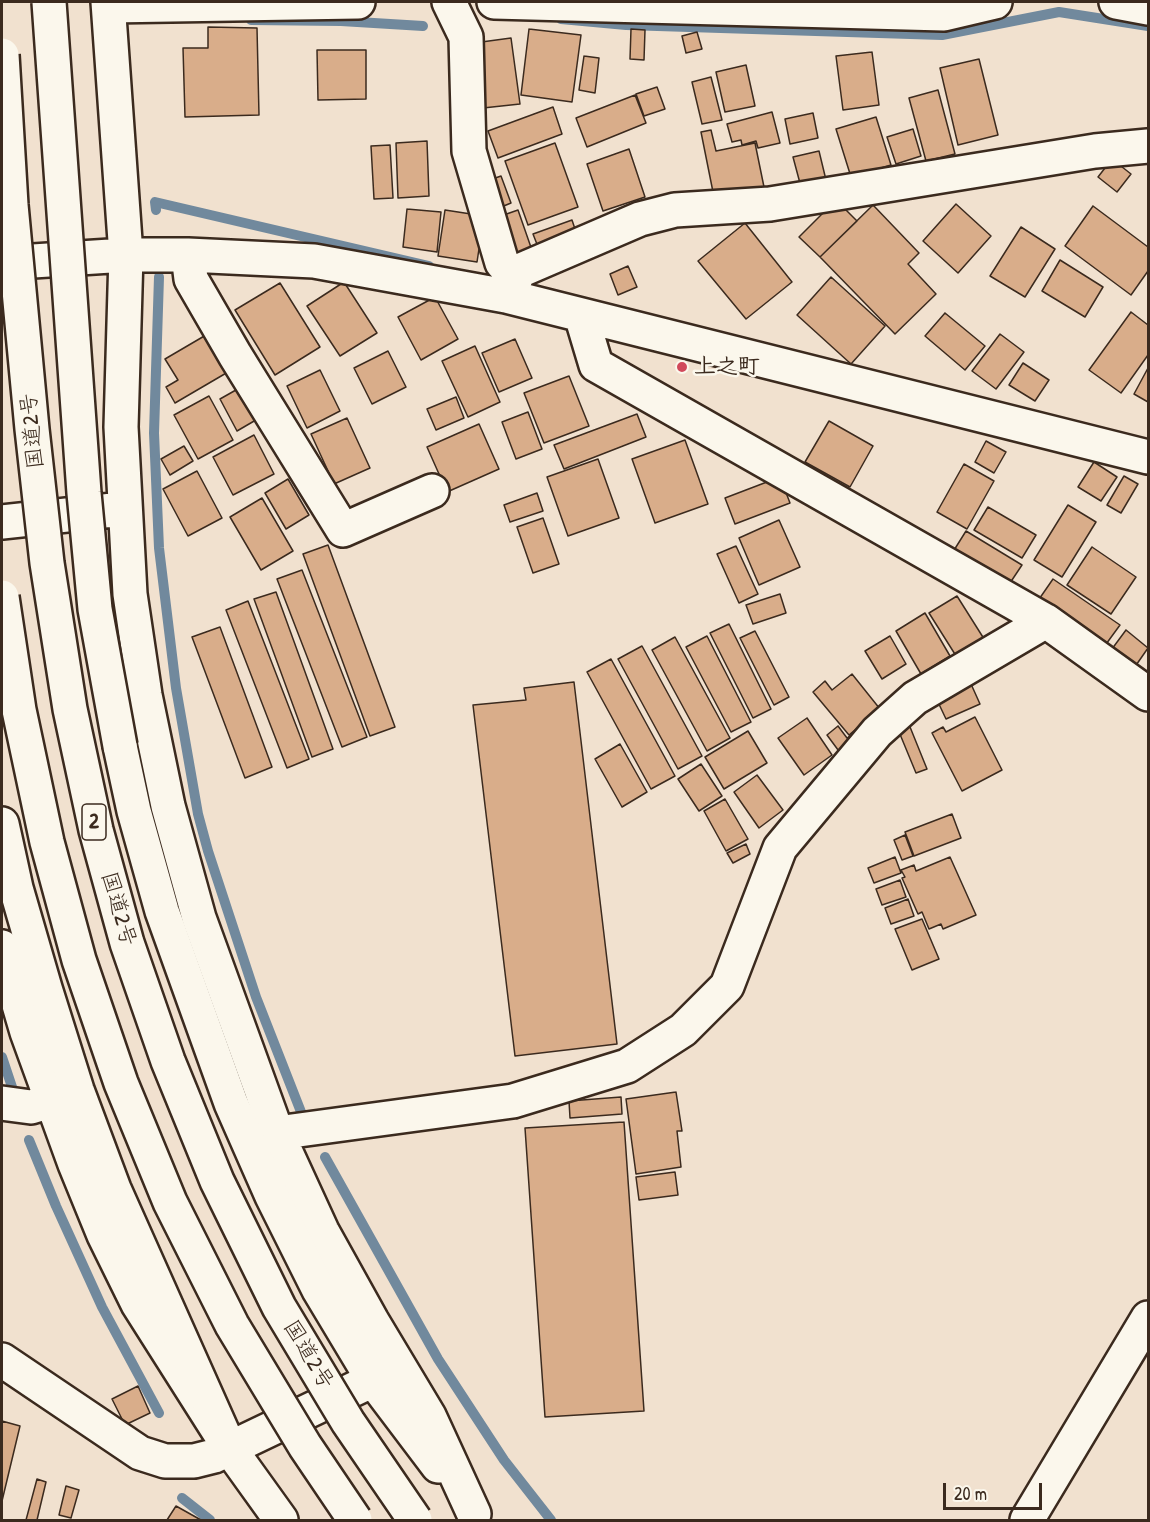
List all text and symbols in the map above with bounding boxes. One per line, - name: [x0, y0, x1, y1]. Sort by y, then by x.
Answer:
- place label: 上之町: [694, 354, 760, 380]
- marker: 上之町: [675, 360, 689, 374]
- street label: 国道2号: [16, 392, 50, 470]
- road number: 2: [82, 804, 106, 840]
- street label: 国道2号: [95, 869, 141, 949]
- street label: 国道2号: [277, 1316, 339, 1394]
- scale bar: [946, 1471, 1045, 1509]
- text: 20 m: [954, 1481, 987, 1506]

